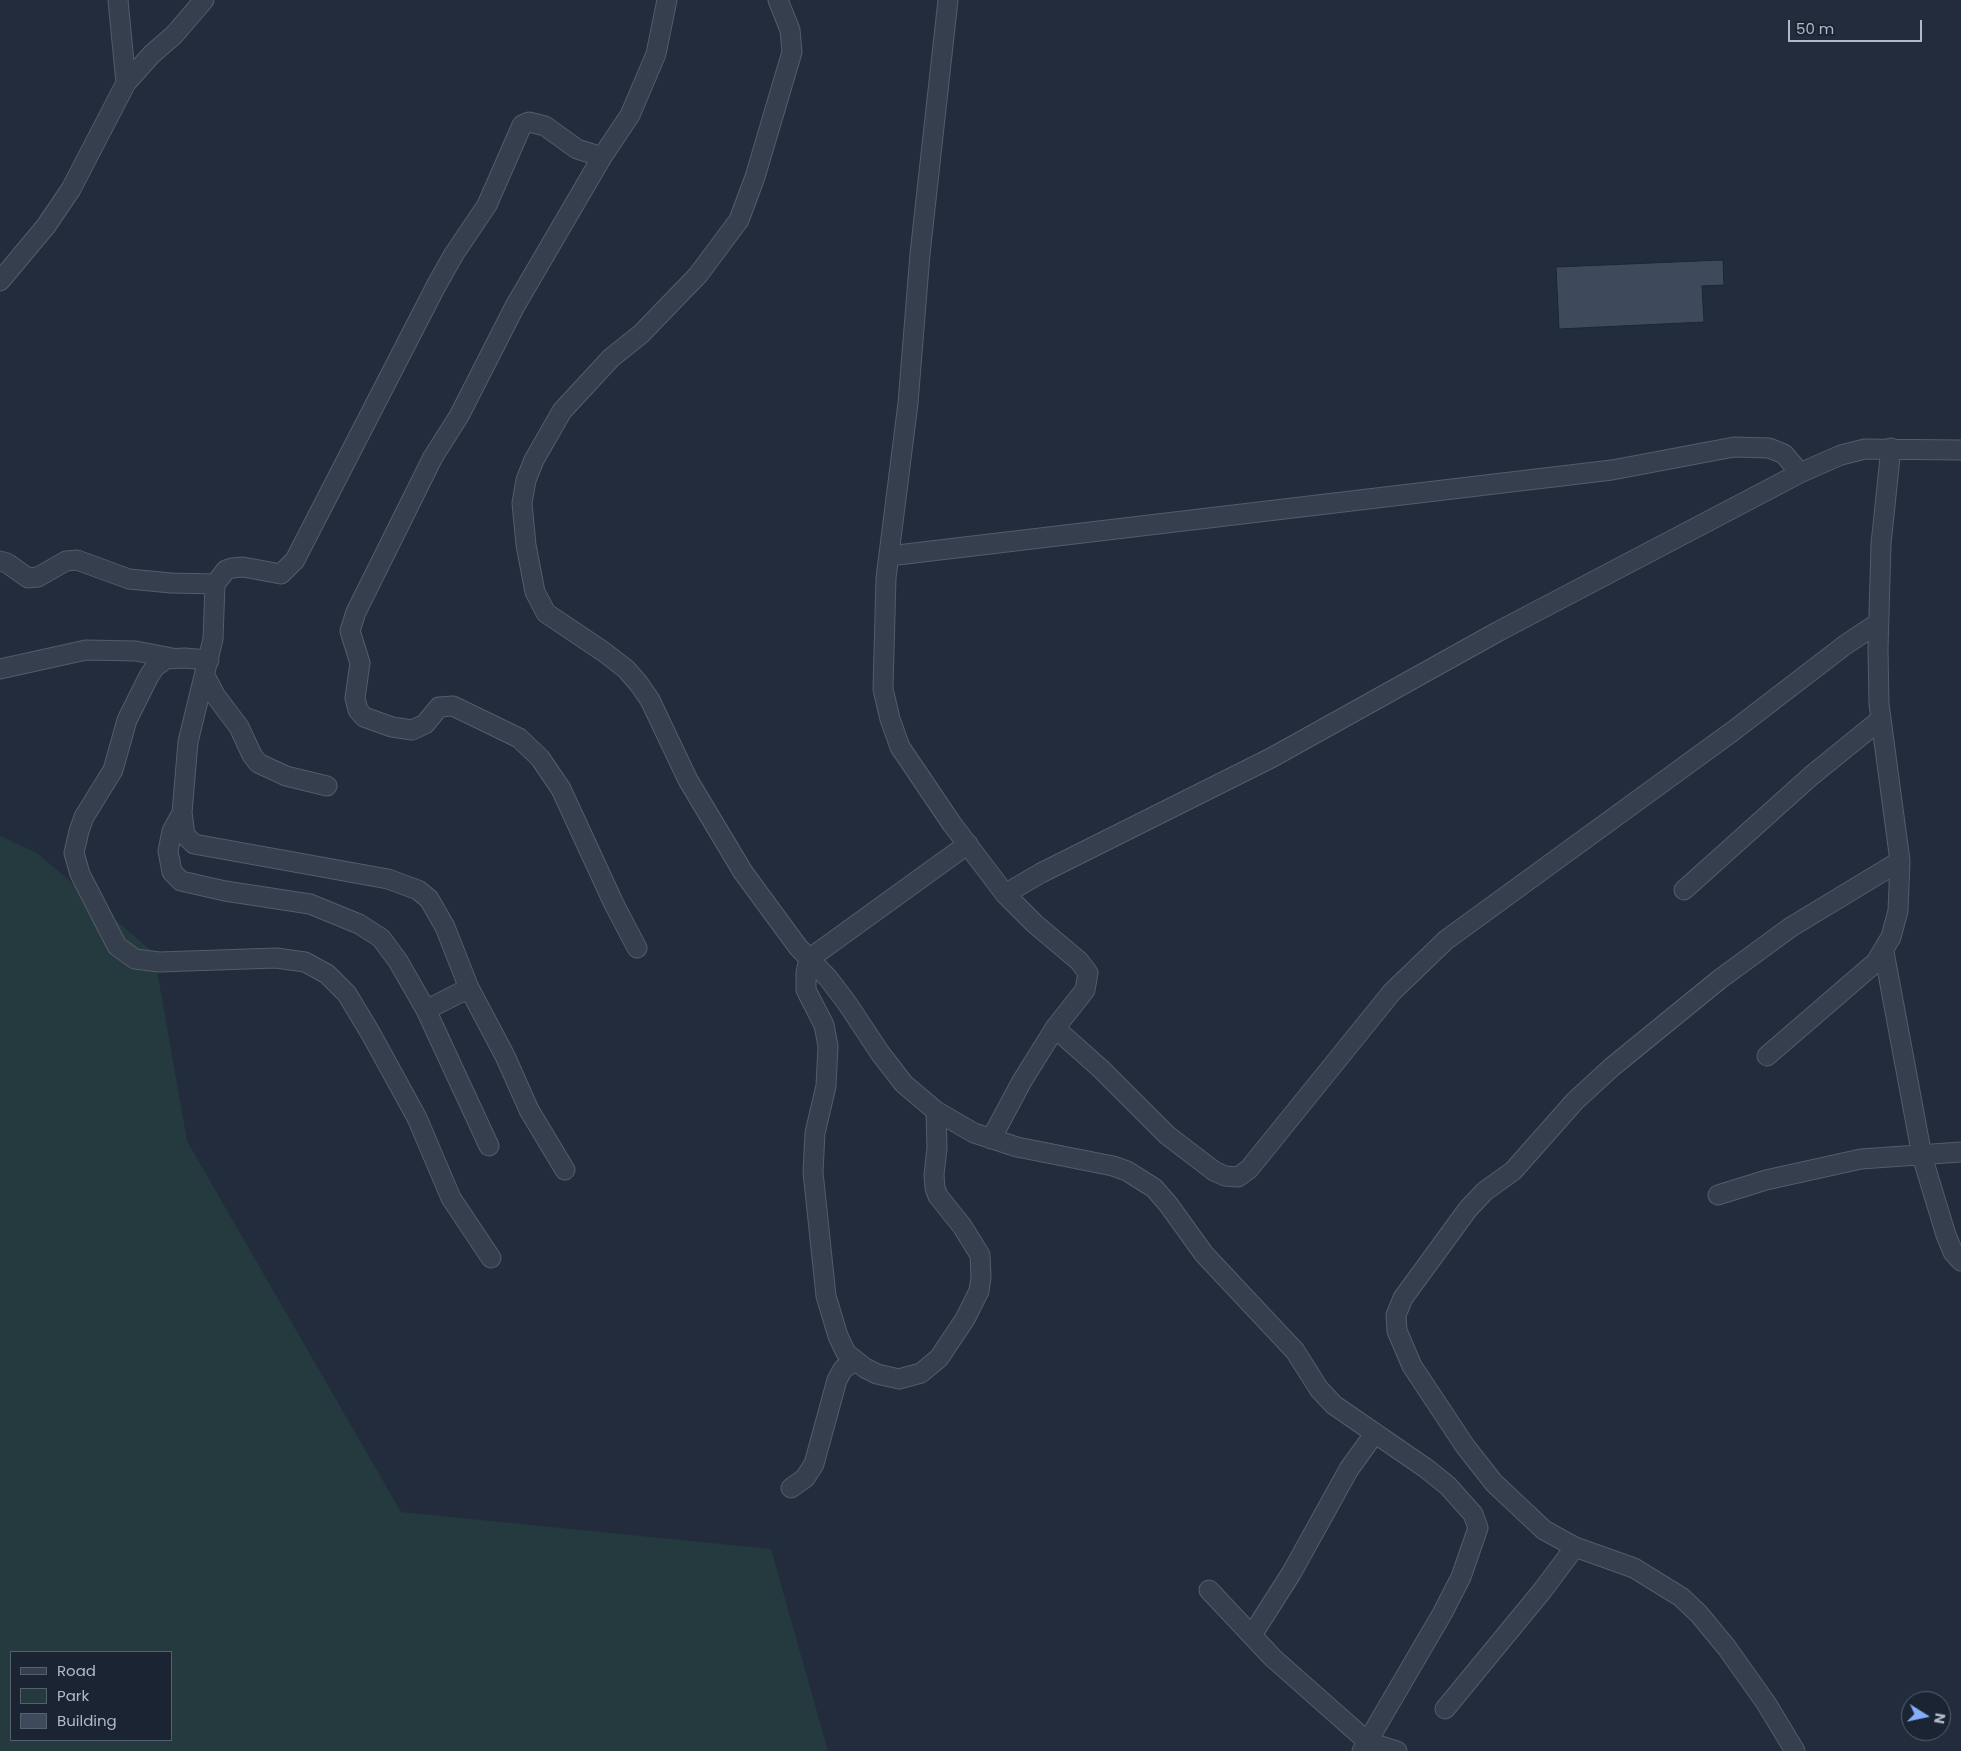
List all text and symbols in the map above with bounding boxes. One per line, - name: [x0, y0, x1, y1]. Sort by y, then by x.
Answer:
- scale bar: [1791, 10, 1925, 42]
- text: 50 m: [1796, 18, 1834, 39]
- legend: [10, 1651, 172, 1741]
- text: Road: [57, 1660, 96, 1681]
- text: Park: [57, 1685, 89, 1706]
- north arrow: [1901, 1691, 1951, 1741]
- text: Building: [57, 1710, 117, 1731]
- text: N: [1929, 1712, 1951, 1725]

